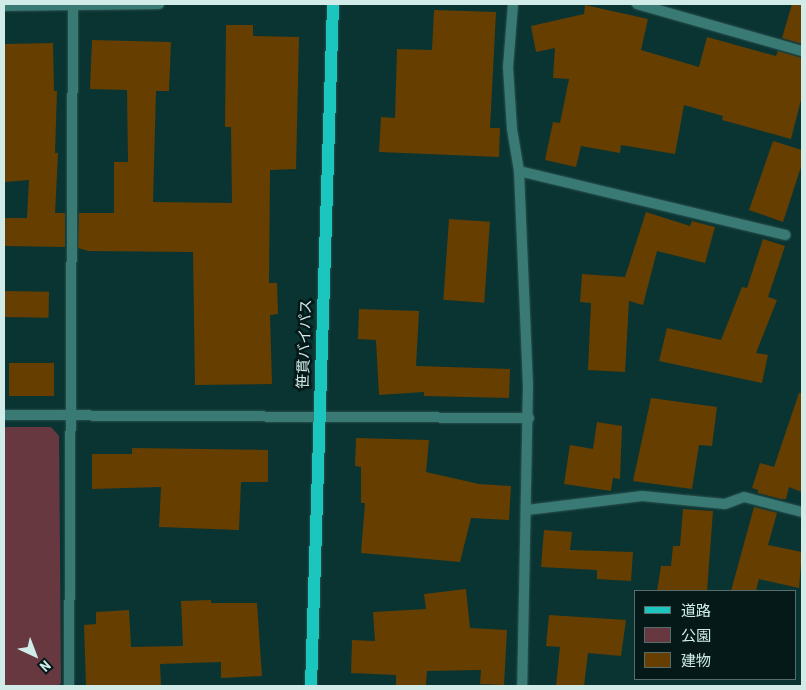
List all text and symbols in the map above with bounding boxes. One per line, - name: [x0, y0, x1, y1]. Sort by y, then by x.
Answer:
- street label: 笹貫バイパス: [294, 299, 316, 389]
- legend: [634, 590, 796, 680]
- text: 道路: [681, 602, 711, 620]
- text: 公園: [681, 627, 711, 645]
- north arrow: [10, 630, 60, 680]
- text: 建物: [681, 652, 711, 670]
- text: N: [37, 657, 54, 675]

